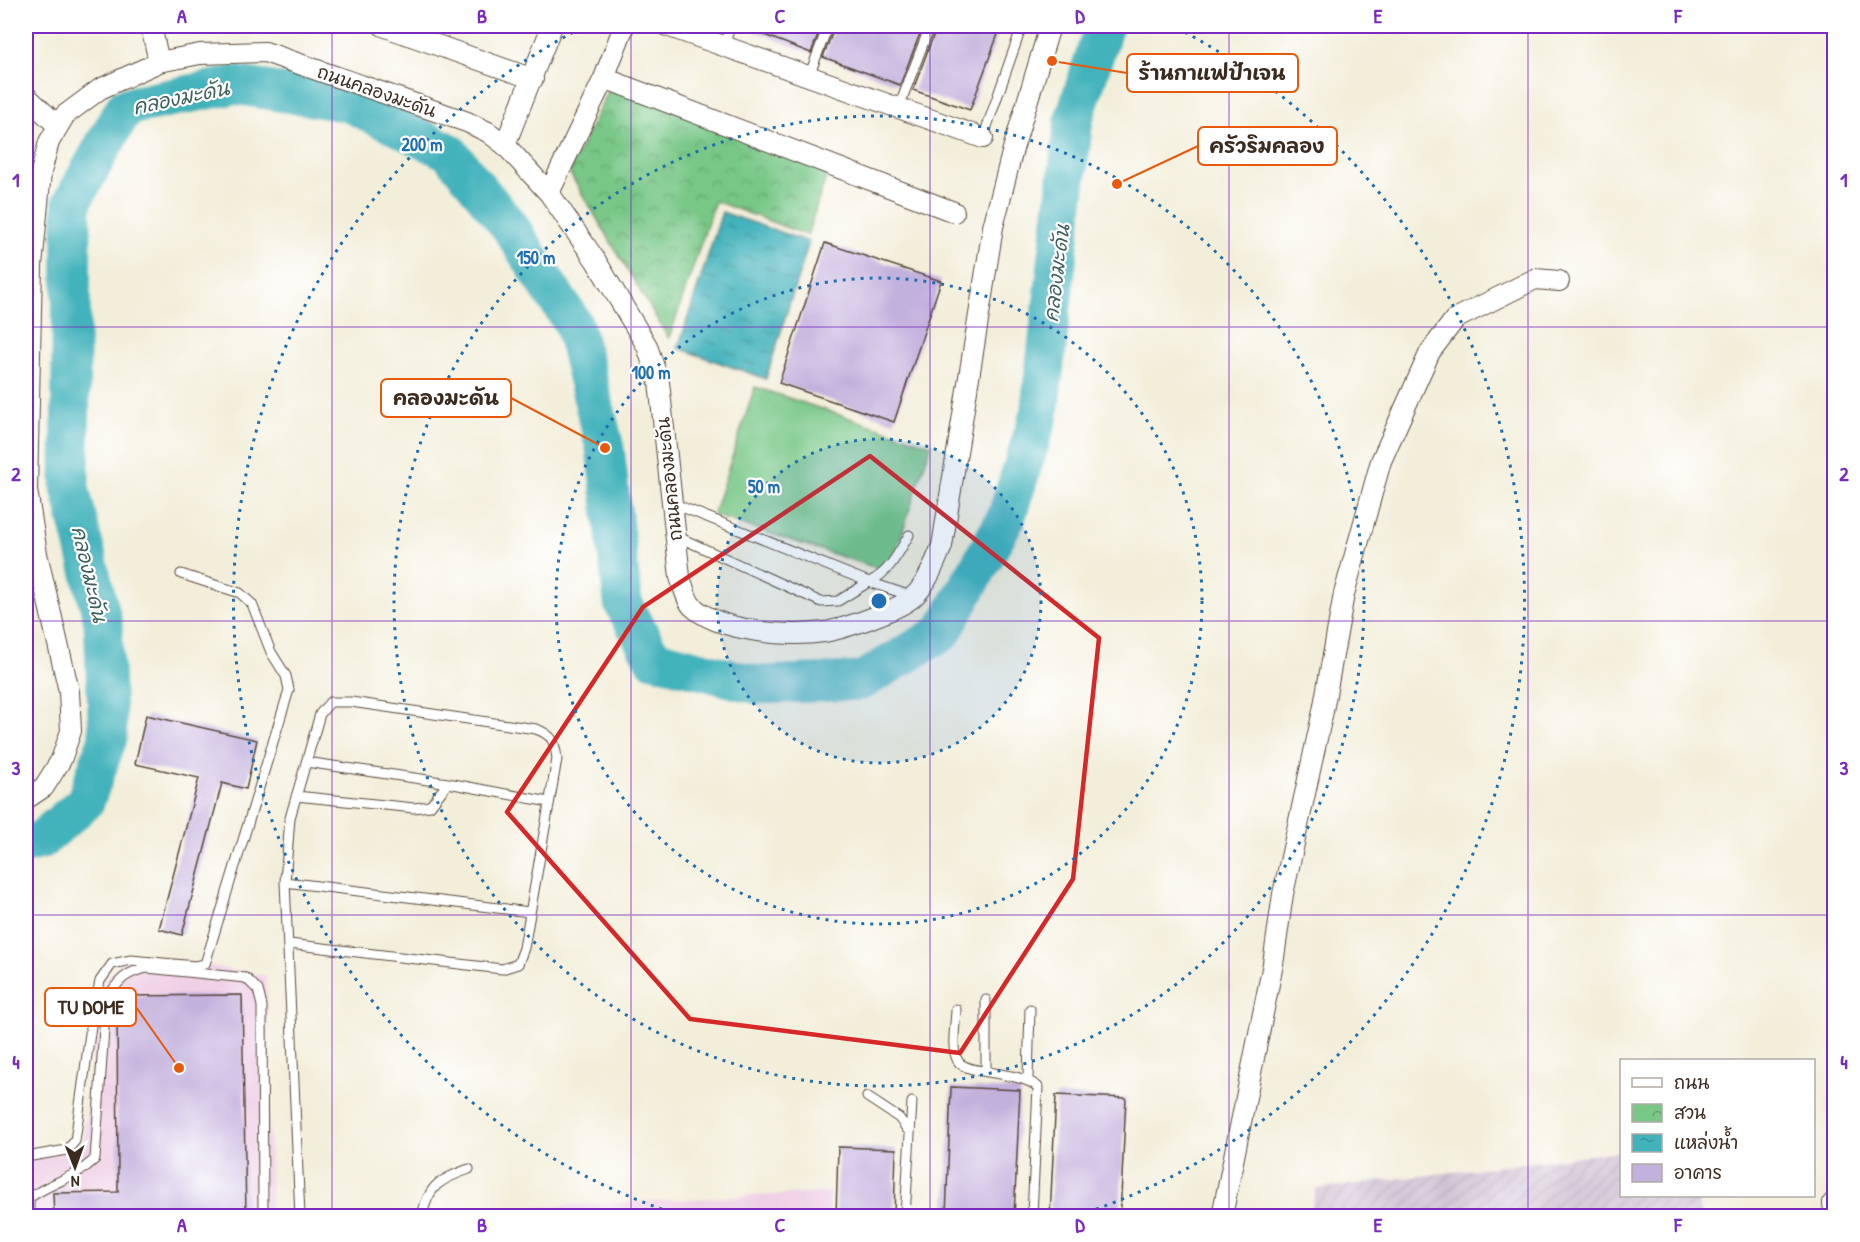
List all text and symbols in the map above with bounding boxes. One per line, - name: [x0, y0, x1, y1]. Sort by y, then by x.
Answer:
- text: A: [177, 2, 187, 29]
- text: B: [477, 2, 487, 29]
- text: C: [775, 2, 786, 29]
- text: D: [1075, 2, 1085, 29]
- text: E: [1374, 2, 1383, 29]
- text: F: [1673, 2, 1683, 29]
- callout: ร้านกาแฟป้าเจน: [1127, 54, 1298, 92]
- street label: ถนนคลองมะดัน: [314, 59, 440, 123]
- text: ร้านกาแฟป้าเจน: [1139, 59, 1286, 86]
- water label: คลองมะดัน: [130, 73, 232, 120]
- callout: ครัวริมคลอง: [1198, 127, 1337, 165]
- text: 200 m: [402, 132, 442, 157]
- text: ครัวริมคลอง: [1209, 132, 1325, 159]
- text: 1: [12, 166, 20, 193]
- text: 1: [1840, 166, 1848, 193]
- water label: คลองมะดัน: [1037, 222, 1075, 323]
- text: 150 m: [517, 245, 555, 270]
- text: 100 m: [631, 360, 671, 385]
- callout: คลองมะดัน: [381, 379, 511, 417]
- text: คลองมะดัน: [393, 384, 499, 411]
- street label: ถนนคลองมะดัน: [650, 416, 688, 542]
- text: 2: [11, 460, 21, 487]
- text: 2: [1839, 460, 1849, 487]
- text: 50 m: [748, 474, 780, 499]
- water label: คลองมะดัน: [66, 523, 114, 625]
- centre of rings: [869, 591, 889, 611]
- text: 3: [12, 754, 21, 781]
- text: 3: [1840, 754, 1849, 781]
- callout: TU DOME: [45, 988, 136, 1026]
- text: TU DOME: [57, 993, 124, 1020]
- text: 4: [12, 1048, 20, 1075]
- text: 4: [1840, 1048, 1848, 1075]
- legend: [1620, 1059, 1815, 1197]
- text: ถนน: [1674, 1070, 1709, 1095]
- text: สวน: [1674, 1100, 1706, 1125]
- text: แหล่งน้ำ: [1674, 1126, 1738, 1155]
- north arrow: [45, 1137, 105, 1197]
- text: อาคาร: [1674, 1160, 1722, 1185]
- text: N: [70, 1171, 80, 1193]
- text: A: [177, 1211, 187, 1238]
- text: B: [477, 1211, 487, 1238]
- text: C: [775, 1211, 786, 1238]
- text: D: [1075, 1211, 1085, 1238]
- text: E: [1374, 1211, 1383, 1238]
- text: F: [1673, 1211, 1683, 1238]

